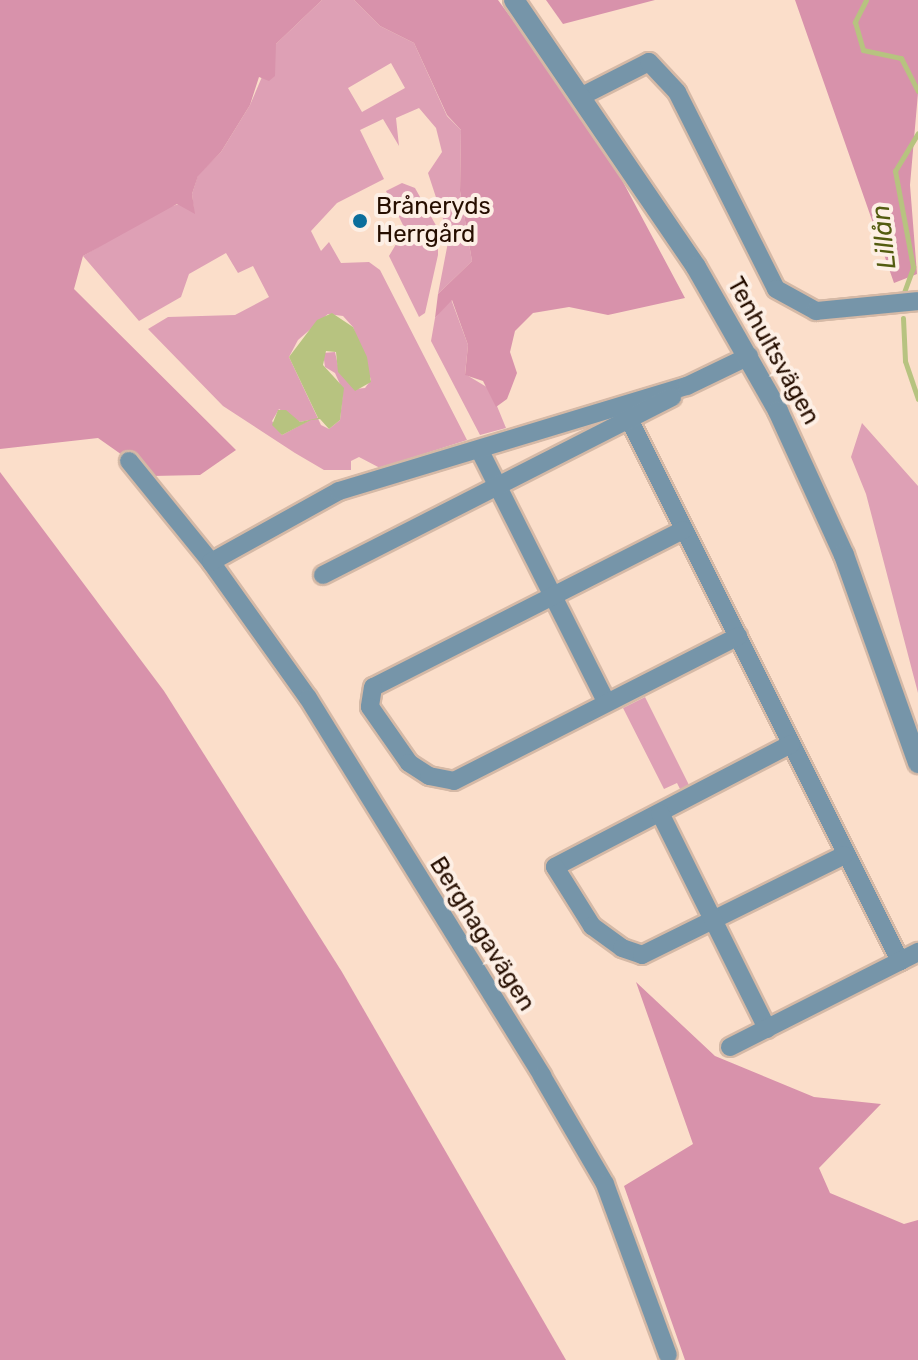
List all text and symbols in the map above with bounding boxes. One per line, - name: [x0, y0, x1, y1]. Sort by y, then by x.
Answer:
- place label: Bråneryds Herrgård: [376, 193, 491, 249]
- water label: Lillån: [865, 203, 903, 271]
- marker: Bråneryds Herrgård: [351, 212, 369, 230]
- street label: Tenhultsvägen: [721, 272, 825, 430]
- street label: Berghagavägen: [423, 852, 541, 1016]

